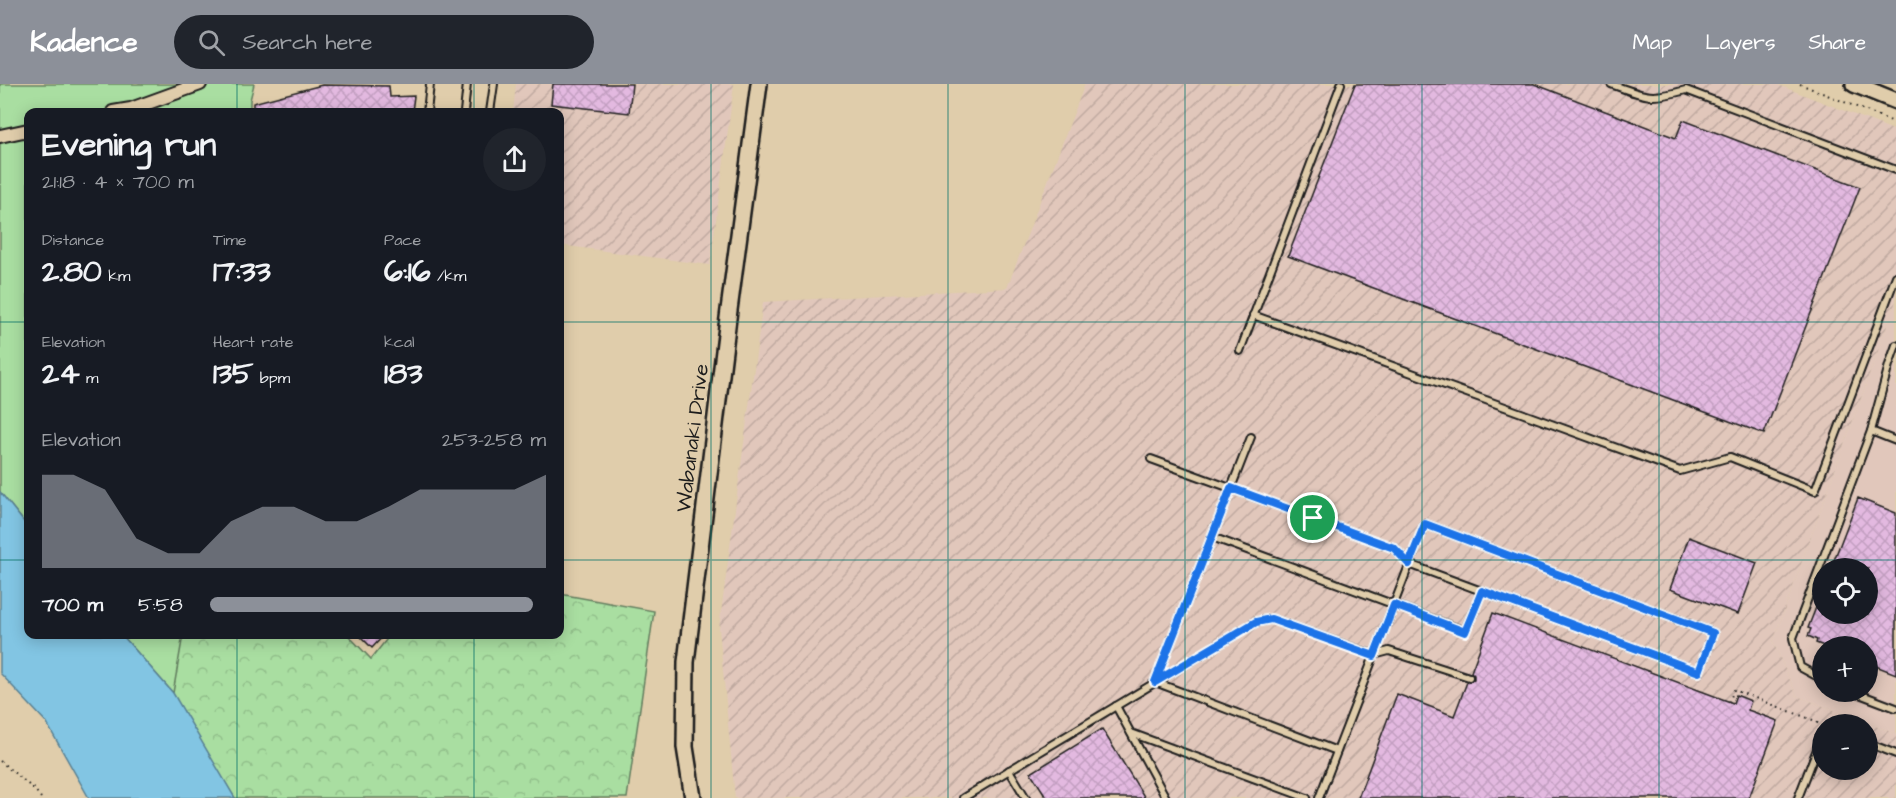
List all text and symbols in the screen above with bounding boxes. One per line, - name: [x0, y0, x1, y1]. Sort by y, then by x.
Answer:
- search box: [174, 15, 594, 69]
- text: Kadence: [30, 23, 138, 62]
- icon: search: [195, 26, 228, 59]
- text: Search here: [243, 27, 372, 58]
- text: Map: [1632, 28, 1672, 57]
- text: Layers: [1705, 28, 1775, 57]
- text: Share: [1808, 28, 1866, 57]
- text: Evening run: [42, 122, 216, 168]
- button: share: [483, 128, 546, 191]
- text: 21:18 · 4 × 700 m: [42, 168, 194, 196]
- text: Distance: [42, 229, 104, 251]
- text: Time: [213, 229, 247, 251]
- text: Pace: [384, 229, 421, 251]
- text: 2.80: [42, 251, 102, 293]
- text: 17:33: [213, 251, 271, 293]
- text: 6:16: [384, 251, 430, 293]
- text: km: [102, 265, 130, 287]
- text: /km: [430, 265, 466, 287]
- text: Elevation: [42, 331, 105, 353]
- text: Heart rate: [213, 331, 293, 353]
- text: kcal: [384, 331, 415, 353]
- text: 24: [42, 353, 80, 395]
- text: 135: [213, 353, 253, 395]
- text: 183: [384, 353, 423, 395]
- street label: Wabanaki Drive: [669, 362, 716, 514]
- text: m: [80, 367, 98, 389]
- text: bpm: [253, 367, 290, 389]
- text: Elevation: [42, 426, 121, 454]
- text: 253–258 m: [442, 426, 546, 454]
- pin: [1287, 492, 1338, 543]
- icon: arrive: [1296, 501, 1329, 534]
- map controls: [1812, 558, 1878, 780]
- button: locate: [1812, 558, 1878, 624]
- text: 700 m: [42, 591, 103, 619]
- text: 5:58: [138, 591, 183, 619]
- button: +: [1812, 636, 1878, 702]
- button: −: [1812, 714, 1878, 780]

